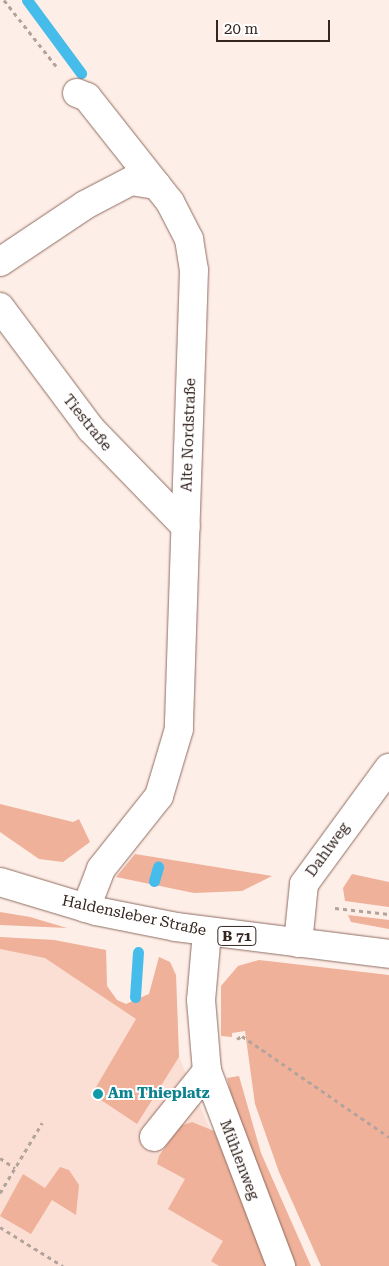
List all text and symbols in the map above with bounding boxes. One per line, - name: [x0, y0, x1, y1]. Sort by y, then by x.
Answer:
- scale bar: [219, 10, 333, 42]
- text: 20 m: [224, 20, 258, 38]
- street label: Alte Nordstraße: [178, 378, 200, 492]
- street label: Tiestraße: [59, 391, 115, 455]
- street label: Dahlweg: [302, 819, 354, 881]
- street label: Haldensleber Straße: [60, 892, 208, 940]
- road number: B 71: [217, 924, 257, 948]
- place label: Am Thieplatz: [108, 1085, 210, 1103]
- marker: Am Thieplatz: [92, 1088, 104, 1100]
- street label: Mühlenweg: [216, 1117, 262, 1203]

